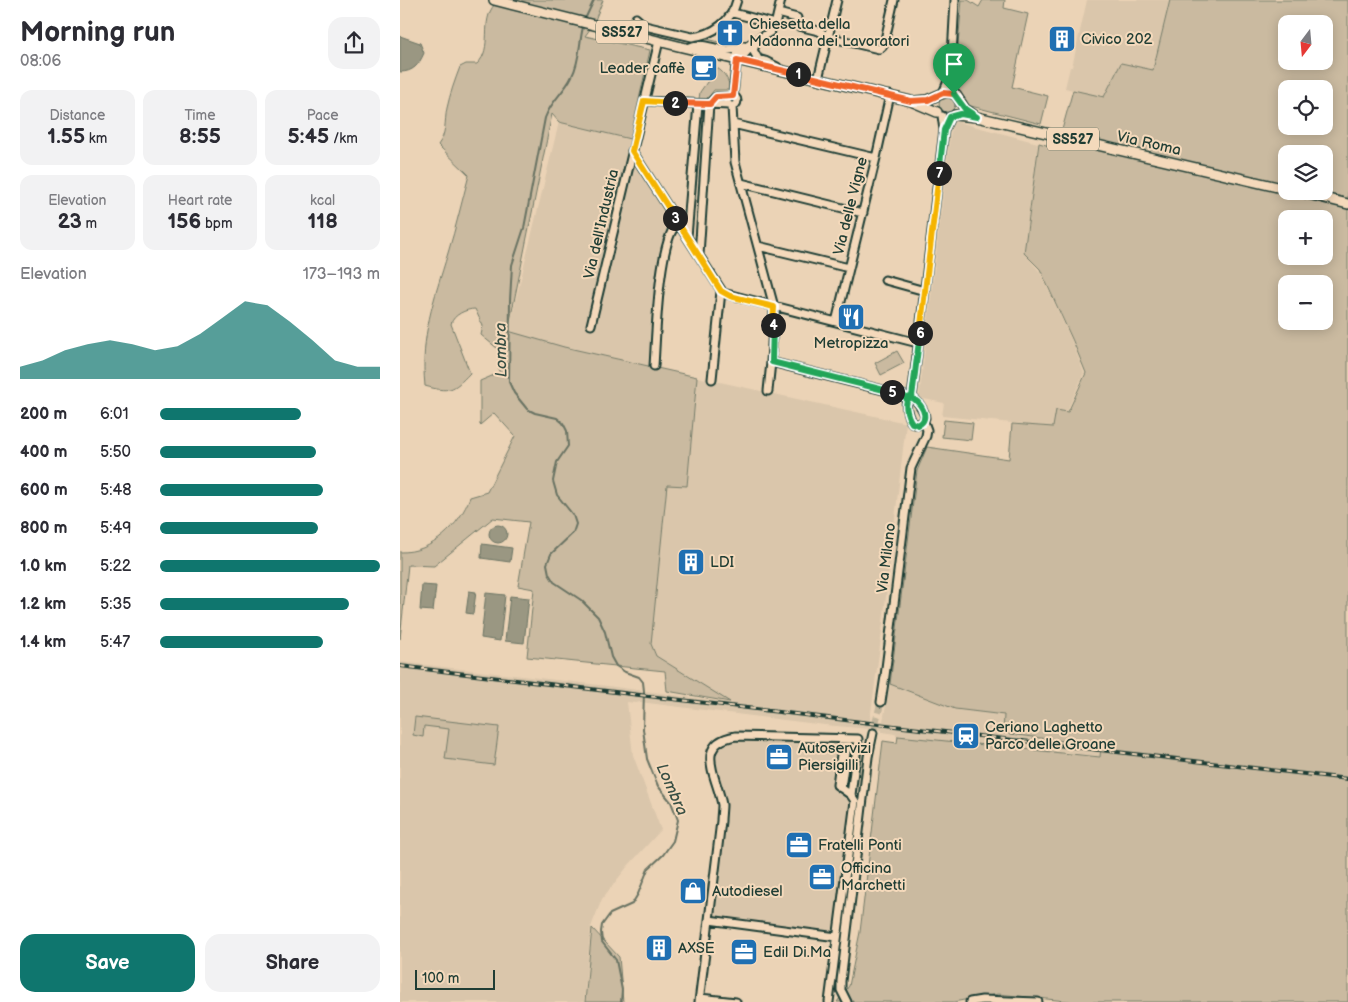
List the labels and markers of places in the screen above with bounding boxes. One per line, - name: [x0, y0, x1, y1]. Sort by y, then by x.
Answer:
- place label: Chiesetta della Madonna dei Lavoratori: [749, 15, 910, 51]
- church icon: Chiesetta della Madonna dei Lavoratori: [715, 18, 745, 48]
- building icon: Civico 202: [1047, 24, 1077, 54]
- place label: Civico 202: [1081, 30, 1153, 49]
- pin: [933, 43, 975, 94]
- cafe icon: Leader caffè: [689, 53, 719, 83]
- place label: Leader caffè: [599, 59, 685, 78]
- pin: 1: [786, 62, 810, 86]
- pin: 2: [662, 90, 688, 116]
- pin: 7: [926, 160, 952, 186]
- pin: 3: [662, 206, 688, 230]
- restaurant icon: Metropizza: [836, 302, 866, 332]
- pin: 4: [760, 312, 786, 338]
- pin: 6: [908, 320, 932, 346]
- place label: Metropizza: [814, 334, 888, 353]
- pin: 5: [880, 380, 904, 404]
- building icon: LDI: [676, 547, 706, 577]
- place label: LDI: [710, 553, 735, 572]
- place label: Ceriano Laghetto Parco delle Groane: [985, 718, 1116, 754]
- station icon: Ceriano Laghetto Parco delle Groane: [951, 721, 981, 751]
- place label: Autoservizi Piersigilli: [798, 739, 871, 775]
- office icon: Autoservizi Piersigilli: [764, 742, 794, 772]
- office icon: Fratelli Ponti: [784, 830, 814, 860]
- place label: Fratelli Ponti: [818, 836, 902, 855]
- place label: Officina Marchetti: [841, 859, 905, 895]
- office icon: Officina Marchetti: [807, 862, 837, 892]
- shop icon: Autodiesel: [678, 876, 708, 906]
- place label: Autodiesel: [712, 882, 783, 901]
- building icon: AXSE: [644, 933, 674, 963]
- office icon: Edil Di.Ma: [729, 937, 759, 967]
- place label: AXSE: [678, 939, 715, 958]
- place label: Edil Di.Ma: [763, 943, 831, 962]

